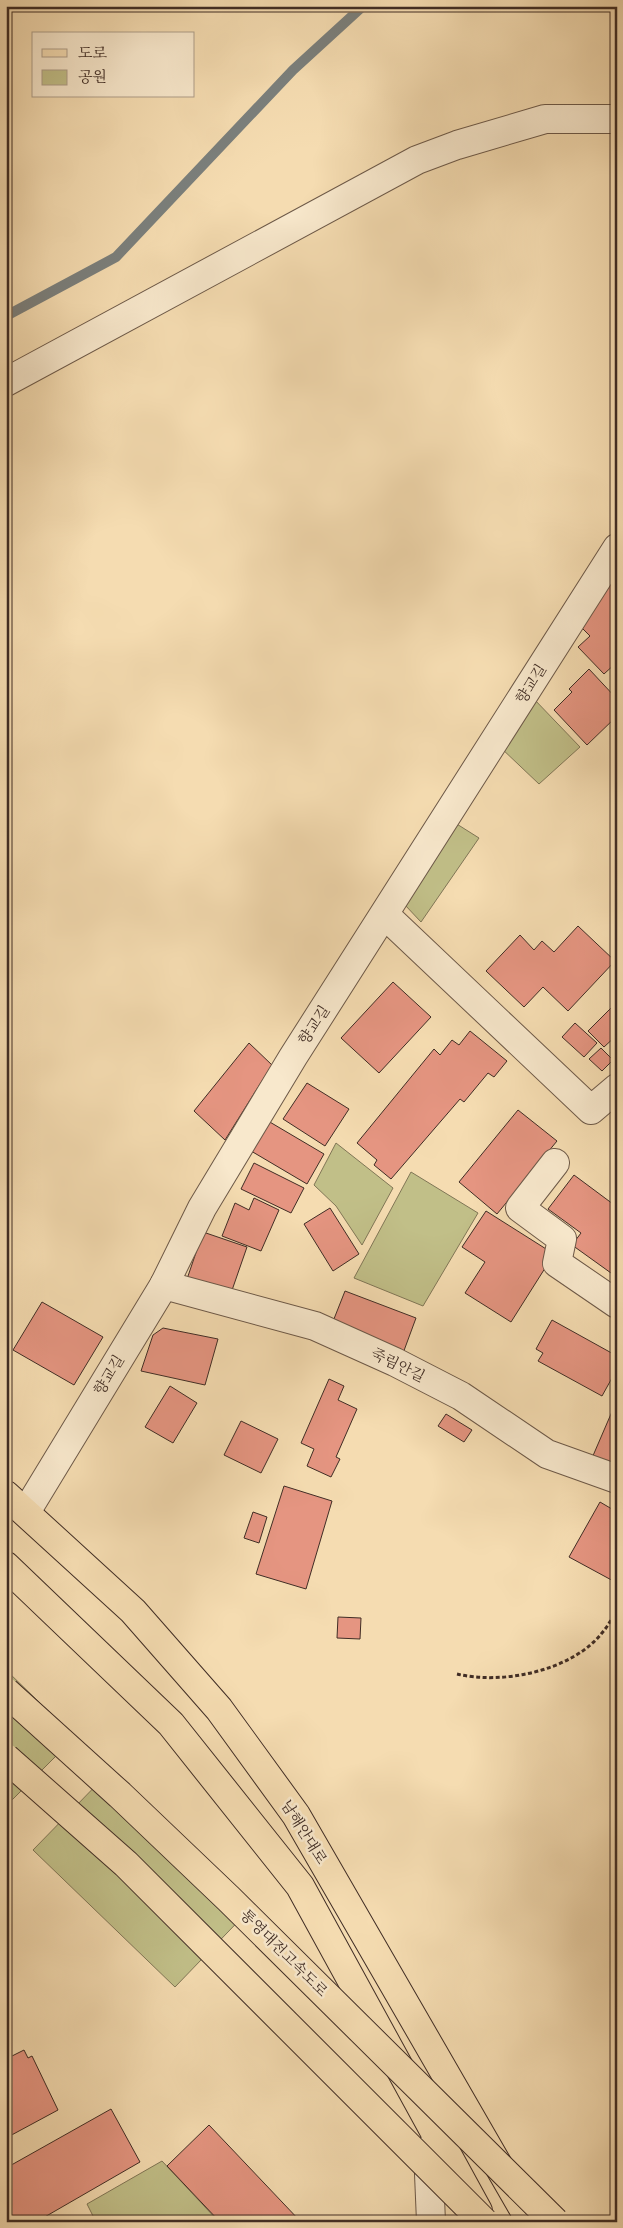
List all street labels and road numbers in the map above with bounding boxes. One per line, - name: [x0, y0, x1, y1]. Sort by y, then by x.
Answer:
- street label: 향교길: [512, 661, 551, 708]
- street label: 향교길: [295, 1002, 334, 1049]
- street label: 죽림안길: [368, 1344, 428, 1387]
- street label: 향교길: [90, 1352, 129, 1399]
- street label: 남해안대로: [276, 1797, 331, 1868]
- street label: 통영대전고속도로: [236, 1906, 332, 2001]

